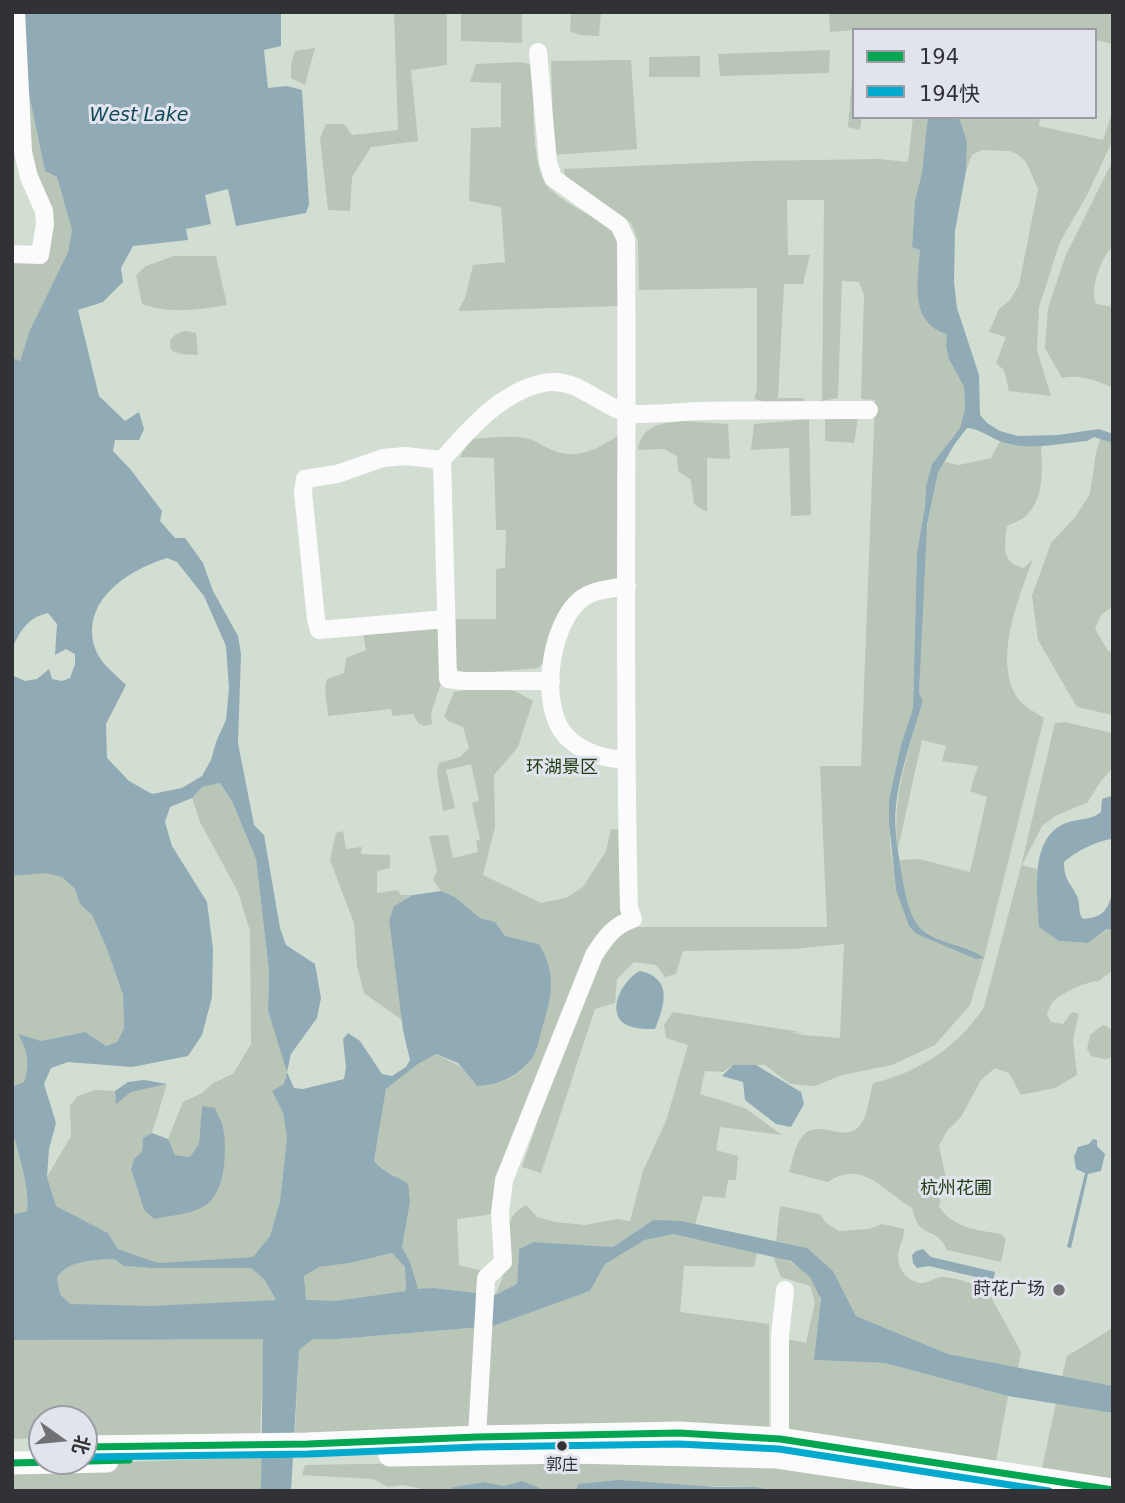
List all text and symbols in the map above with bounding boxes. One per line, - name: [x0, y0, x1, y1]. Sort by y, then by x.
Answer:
- legend: [852, 28, 1097, 119]
- text: 194: [919, 45, 959, 69]
- text: 194快: [919, 82, 980, 106]
- water label: West Lake: [90, 105, 188, 127]
- park label: 环湖景区: [526, 757, 598, 779]
- park label: 杭州花圃: [920, 1178, 992, 1200]
- place label: 莳花广场: [973, 1279, 1045, 1301]
- marker: 莳花广场: [1051, 1282, 1067, 1298]
- north arrow: [28, 1405, 98, 1475]
- text: 北: [68, 1433, 94, 1457]
- marker: 郭庄: [555, 1439, 569, 1453]
- place label: 郭庄: [546, 1456, 578, 1476]

